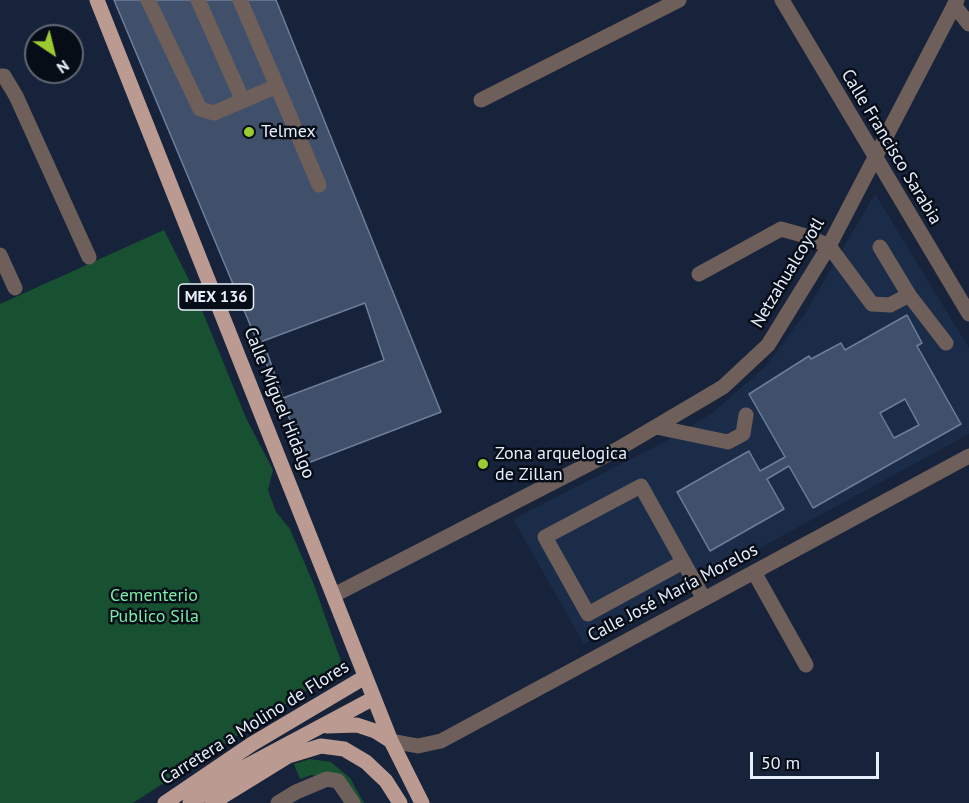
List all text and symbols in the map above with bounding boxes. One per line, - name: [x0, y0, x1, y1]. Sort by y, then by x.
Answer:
- north arrow: [24, 24, 84, 84]
- text: N: [53, 56, 73, 78]
- street label: Calle Francisco Sarabia: [836, 65, 946, 229]
- place label: Telmex: [261, 121, 316, 143]
- marker: Telmex: [242, 125, 256, 139]
- street label: Netzahualcoyotl: [747, 214, 829, 332]
- road number: MEX 136: [178, 284, 254, 310]
- street label: Calle Míguel Hidalgo: [239, 324, 319, 482]
- place label: Zona arquelogica de Zillan: [495, 443, 627, 486]
- marker: Zona arquelogica de Zillan: [476, 457, 490, 471]
- street label: Calle José María Morelos: [584, 539, 762, 647]
- park label: Cementerio Publico Sila: [109, 585, 199, 628]
- street label: Carretera a Molino de Flores: [157, 656, 353, 790]
- scale bar: [753, 740, 882, 778]
- text: 50 m: [761, 751, 800, 774]

